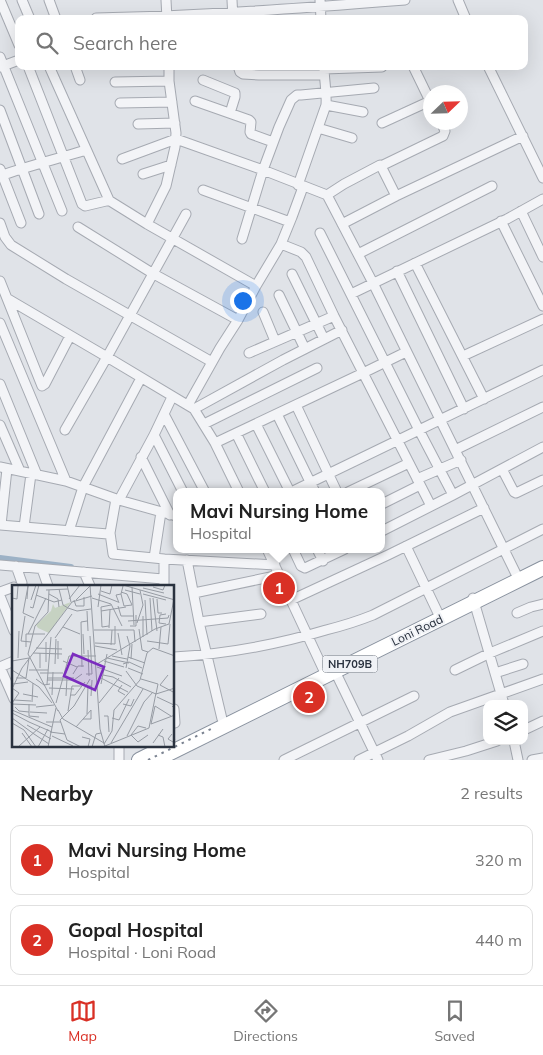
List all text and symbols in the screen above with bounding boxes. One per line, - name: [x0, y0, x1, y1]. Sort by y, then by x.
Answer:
- search box: [15, 15, 528, 70]
- icon: search: [33, 29, 61, 57]
- text: Search here: [73, 31, 177, 55]
- north arrow: [423, 85, 468, 130]
- your location: [230, 288, 256, 314]
- popup: [173, 488, 385, 553]
- text: Mavi Nursing Home: [190, 499, 368, 523]
- text: Hospital: [190, 523, 252, 543]
- pin: 1: [263, 569, 295, 607]
- inset map: [12, 585, 175, 748]
- street label: Loni Road: [389, 611, 445, 649]
- road number: NH709B: [322, 656, 378, 672]
- pin: 2: [293, 678, 325, 716]
- map controls: [483, 700, 528, 745]
- button: layers: [483, 700, 528, 745]
- text: Nearby: [20, 780, 93, 806]
- text: 2 results: [460, 783, 523, 803]
- text: Mavi Nursing Home: [68, 838, 246, 862]
- text: 1: [32, 850, 42, 870]
- text: 320 m: [475, 850, 522, 870]
- text: Hospital: [68, 862, 130, 882]
- text: Gopal Hospital: [68, 918, 203, 942]
- text: 2: [32, 930, 42, 950]
- text: 440 m: [475, 930, 522, 950]
- text: Hospital · Loni Road: [68, 942, 216, 962]
- tab: Map: [68, 997, 97, 1045]
- tab: Directions: [233, 997, 298, 1045]
- tab: Saved: [434, 997, 475, 1045]

